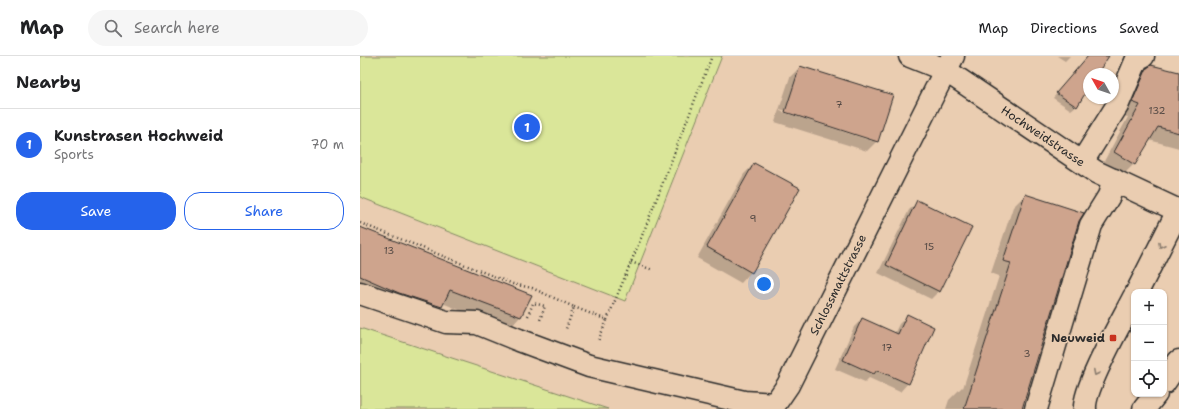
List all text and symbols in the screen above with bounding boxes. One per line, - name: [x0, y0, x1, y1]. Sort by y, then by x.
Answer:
- search box: [88, 10, 368, 46]
- text: Map: [20, 15, 64, 40]
- icon: search: [102, 17, 124, 39]
- text: Search here: [134, 18, 220, 38]
- text: Map: [979, 19, 1009, 37]
- text: Directions: [1031, 19, 1097, 37]
- text: Saved: [1119, 19, 1159, 37]
- north arrow: [1083, 68, 1119, 104]
- text: Nearby: [16, 71, 81, 93]
- house number: 7: [836, 98, 843, 111]
- street label: Hochweidstrasse: [998, 102, 1088, 170]
- house number: 132: [1148, 104, 1166, 117]
- pin: 1: [514, 112, 540, 142]
- text: Kunstrasen Hochweid: [54, 126, 223, 146]
- text: 1: [26, 136, 32, 153]
- text: 70 m: [310, 136, 344, 153]
- text: Sports: [54, 146, 94, 163]
- button: Save: [16, 192, 176, 230]
- button: Share: [184, 192, 344, 230]
- house number: 9: [750, 212, 757, 225]
- street label: Schlossmattstrasse: [806, 231, 870, 338]
- house number: 15: [924, 240, 934, 253]
- one-way arrow: [1158, 241, 1165, 249]
- house number: 13: [384, 244, 394, 257]
- your location: [754, 274, 774, 294]
- map controls: [1131, 289, 1167, 397]
- button: +: [1131, 289, 1167, 325]
- button: −: [1131, 325, 1167, 361]
- place label: Neuweid: [1051, 330, 1105, 346]
- marker: Neuweid: [1108, 333, 1118, 343]
- house number: 17: [882, 341, 892, 354]
- house number: 3: [1024, 347, 1031, 360]
- button: locate: [1131, 361, 1167, 397]
- one-way arrow: [1093, 369, 1101, 376]

